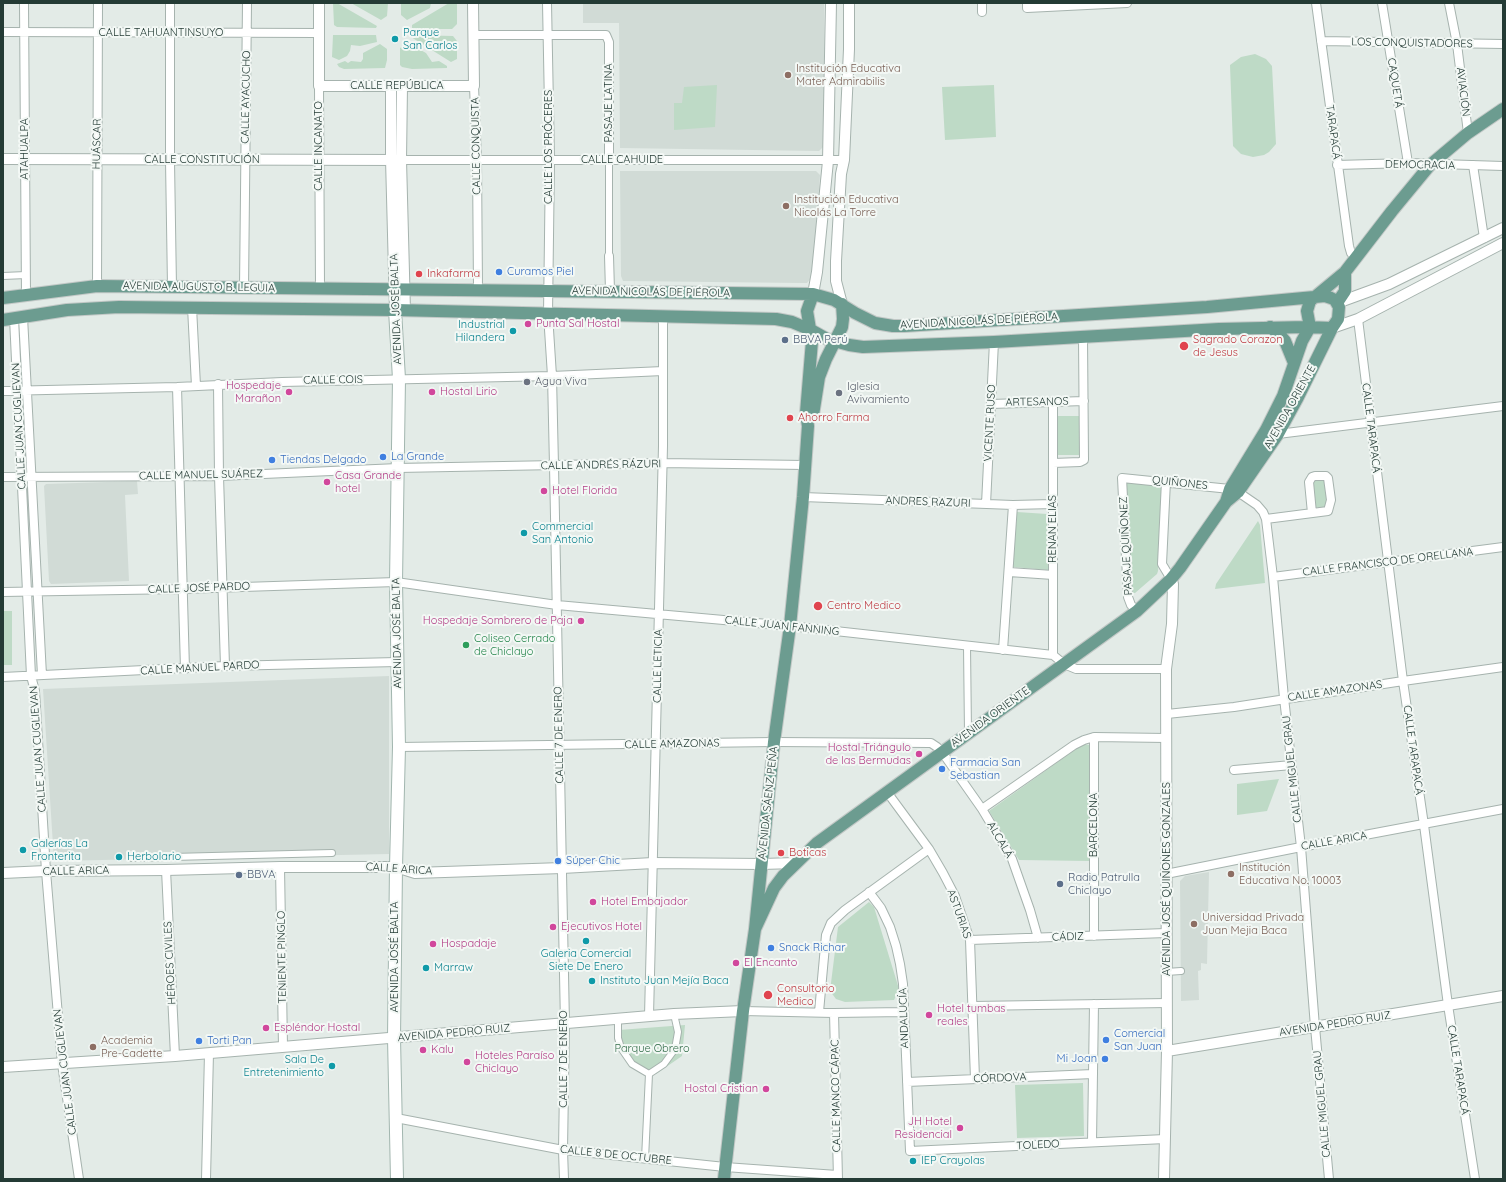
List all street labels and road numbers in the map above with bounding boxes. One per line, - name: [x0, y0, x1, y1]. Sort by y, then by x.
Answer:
- street label: CALLE TAHUANTINSUYO: [99, 26, 223, 40]
- street label: LOS CONQUISTADORES: [1351, 35, 1473, 51]
- street label: CALLE AYACUCHO: [239, 50, 253, 144]
- street label: CAQUETÁ: [1385, 57, 1405, 109]
- street label: PASAJE LATINA: [602, 63, 616, 143]
- street label: AVIACIÓN: [1453, 67, 1473, 117]
- street label: CALLE REPÚBLICA: [350, 79, 444, 93]
- street label: CALLE LOS PRÓCERES: [542, 90, 556, 204]
- street label: CALLE CONQUISTA: [469, 97, 483, 195]
- street label: CALLE INCANATO: [312, 101, 326, 191]
- street label: TARAPACÁ: [1323, 104, 1343, 160]
- street label: ATAHUALPA: [18, 118, 32, 180]
- street label: HUÁSCAR: [90, 119, 104, 169]
- street label: CALLE CONSTITUCIÓN: [144, 153, 260, 167]
- street label: CALLE CAHUIDE: [581, 153, 663, 167]
- street label: DEMOCRACIA: [1385, 158, 1455, 172]
- street label: AVENIDA JOSÉ BALTA: [387, 253, 405, 365]
- street label: AVENIDA AUGUSTO B. LEGUIA: [123, 279, 275, 295]
- street label: AVENIDA NICOLÁS DE PIÉROLA: [572, 284, 730, 300]
- street label: AVENIDA NICOLÁS DE PIÉROLA: [900, 310, 1058, 332]
- street label: CALLE JUAN CUGLIEVAN: [9, 362, 29, 490]
- street label: AVENIDA ORIENTE: [1261, 363, 1319, 451]
- street label: CALLE COIS: [303, 373, 363, 387]
- street label: CALLE TARAPACÁ: [1359, 382, 1383, 474]
- street label: VICENTE RUSO: [981, 384, 999, 462]
- street label: ARTESANOS: [1005, 395, 1069, 409]
- street label: CALLE ANDRÉS RÁZURI: [541, 457, 661, 473]
- street label: CALLE MANUEL SUÁREZ: [139, 467, 263, 483]
- street label: QUIÑONES: [1151, 474, 1209, 492]
- street label: ANDRES RAZURI: [885, 494, 971, 510]
- street label: RENAN ELIAS: [1046, 495, 1060, 563]
- street label: PASAJE QUIÑONEZ: [1117, 496, 1135, 596]
- street label: CALLE FRANCISCO DE ORELLANA: [1302, 545, 1474, 579]
- street label: AVENIDA JOSÉ BALTA: [389, 577, 405, 689]
- street label: CALLE JOSÉ PARDO: [148, 580, 250, 596]
- street label: CALLE JUAN FANNING: [724, 613, 840, 639]
- street label: CALLE LETICIA: [651, 629, 665, 703]
- street label: CALLE MANUEL PARDO: [140, 658, 260, 678]
- street label: CALLE AMAZONAS: [1287, 678, 1383, 704]
- street label: AVENIDA ORIENTE: [948, 684, 1032, 750]
- street label: CALLE JUAN CUGLIEVAN: [27, 685, 49, 813]
- street label: CALLE 7 DE ENERO: [552, 686, 566, 784]
- street label: CALLE TARAPACÁ: [1400, 704, 1426, 796]
- street label: CALLE MIGUEL GRAU: [1280, 715, 1304, 823]
- street label: CALLE AMAZONAS: [624, 737, 720, 751]
- street label: AVENIDA SÁENZ PEÑA: [755, 746, 781, 860]
- street label: AVENIDA JOSÉ QUIÑONES GONZALES: [1160, 782, 1174, 976]
- street label: BARCELONA: [1087, 793, 1101, 857]
- street label: ALCALÁ: [984, 819, 1016, 861]
- street label: CALLE ARICA: [1300, 829, 1368, 853]
- street label: CALLE ARICA: [365, 860, 433, 878]
- street label: CALLE ARICA: [42, 864, 110, 878]
- street label: ASTURIAS: [944, 888, 974, 940]
- street label: AVENIDA JOSÉ BALTA: [388, 901, 402, 1013]
- street label: TENIENTE PINGLO: [275, 910, 289, 1004]
- street label: HÉROES CIVILES: [161, 921, 179, 1005]
- street label: CÁDIZ: [1052, 930, 1084, 944]
- street label: ANDALUCÍA: [896, 987, 912, 1049]
- street label: CALLE JUAN CUGLIEVAN: [51, 1008, 79, 1136]
- street label: AVENIDA PEDRO RUIZ: [1278, 1009, 1392, 1039]
- street label: CALLE 7 DE ENERO: [557, 1010, 571, 1108]
- street label: AVENIDA PEDRO RUIZ: [397, 1022, 511, 1044]
- street label: CALLE TARAPACÁ: [1444, 1024, 1472, 1116]
- street label: CALLE MANCO CÁPAC: [828, 1040, 844, 1152]
- street label: CALLE MIGUEL GRAU: [1311, 1050, 1333, 1158]
- street label: CÓRDOVA: [973, 1070, 1027, 1086]
- street label: TOLEDO: [1016, 1137, 1060, 1153]
- street label: CALLE 8 DE OCTUBRE: [560, 1143, 672, 1167]

